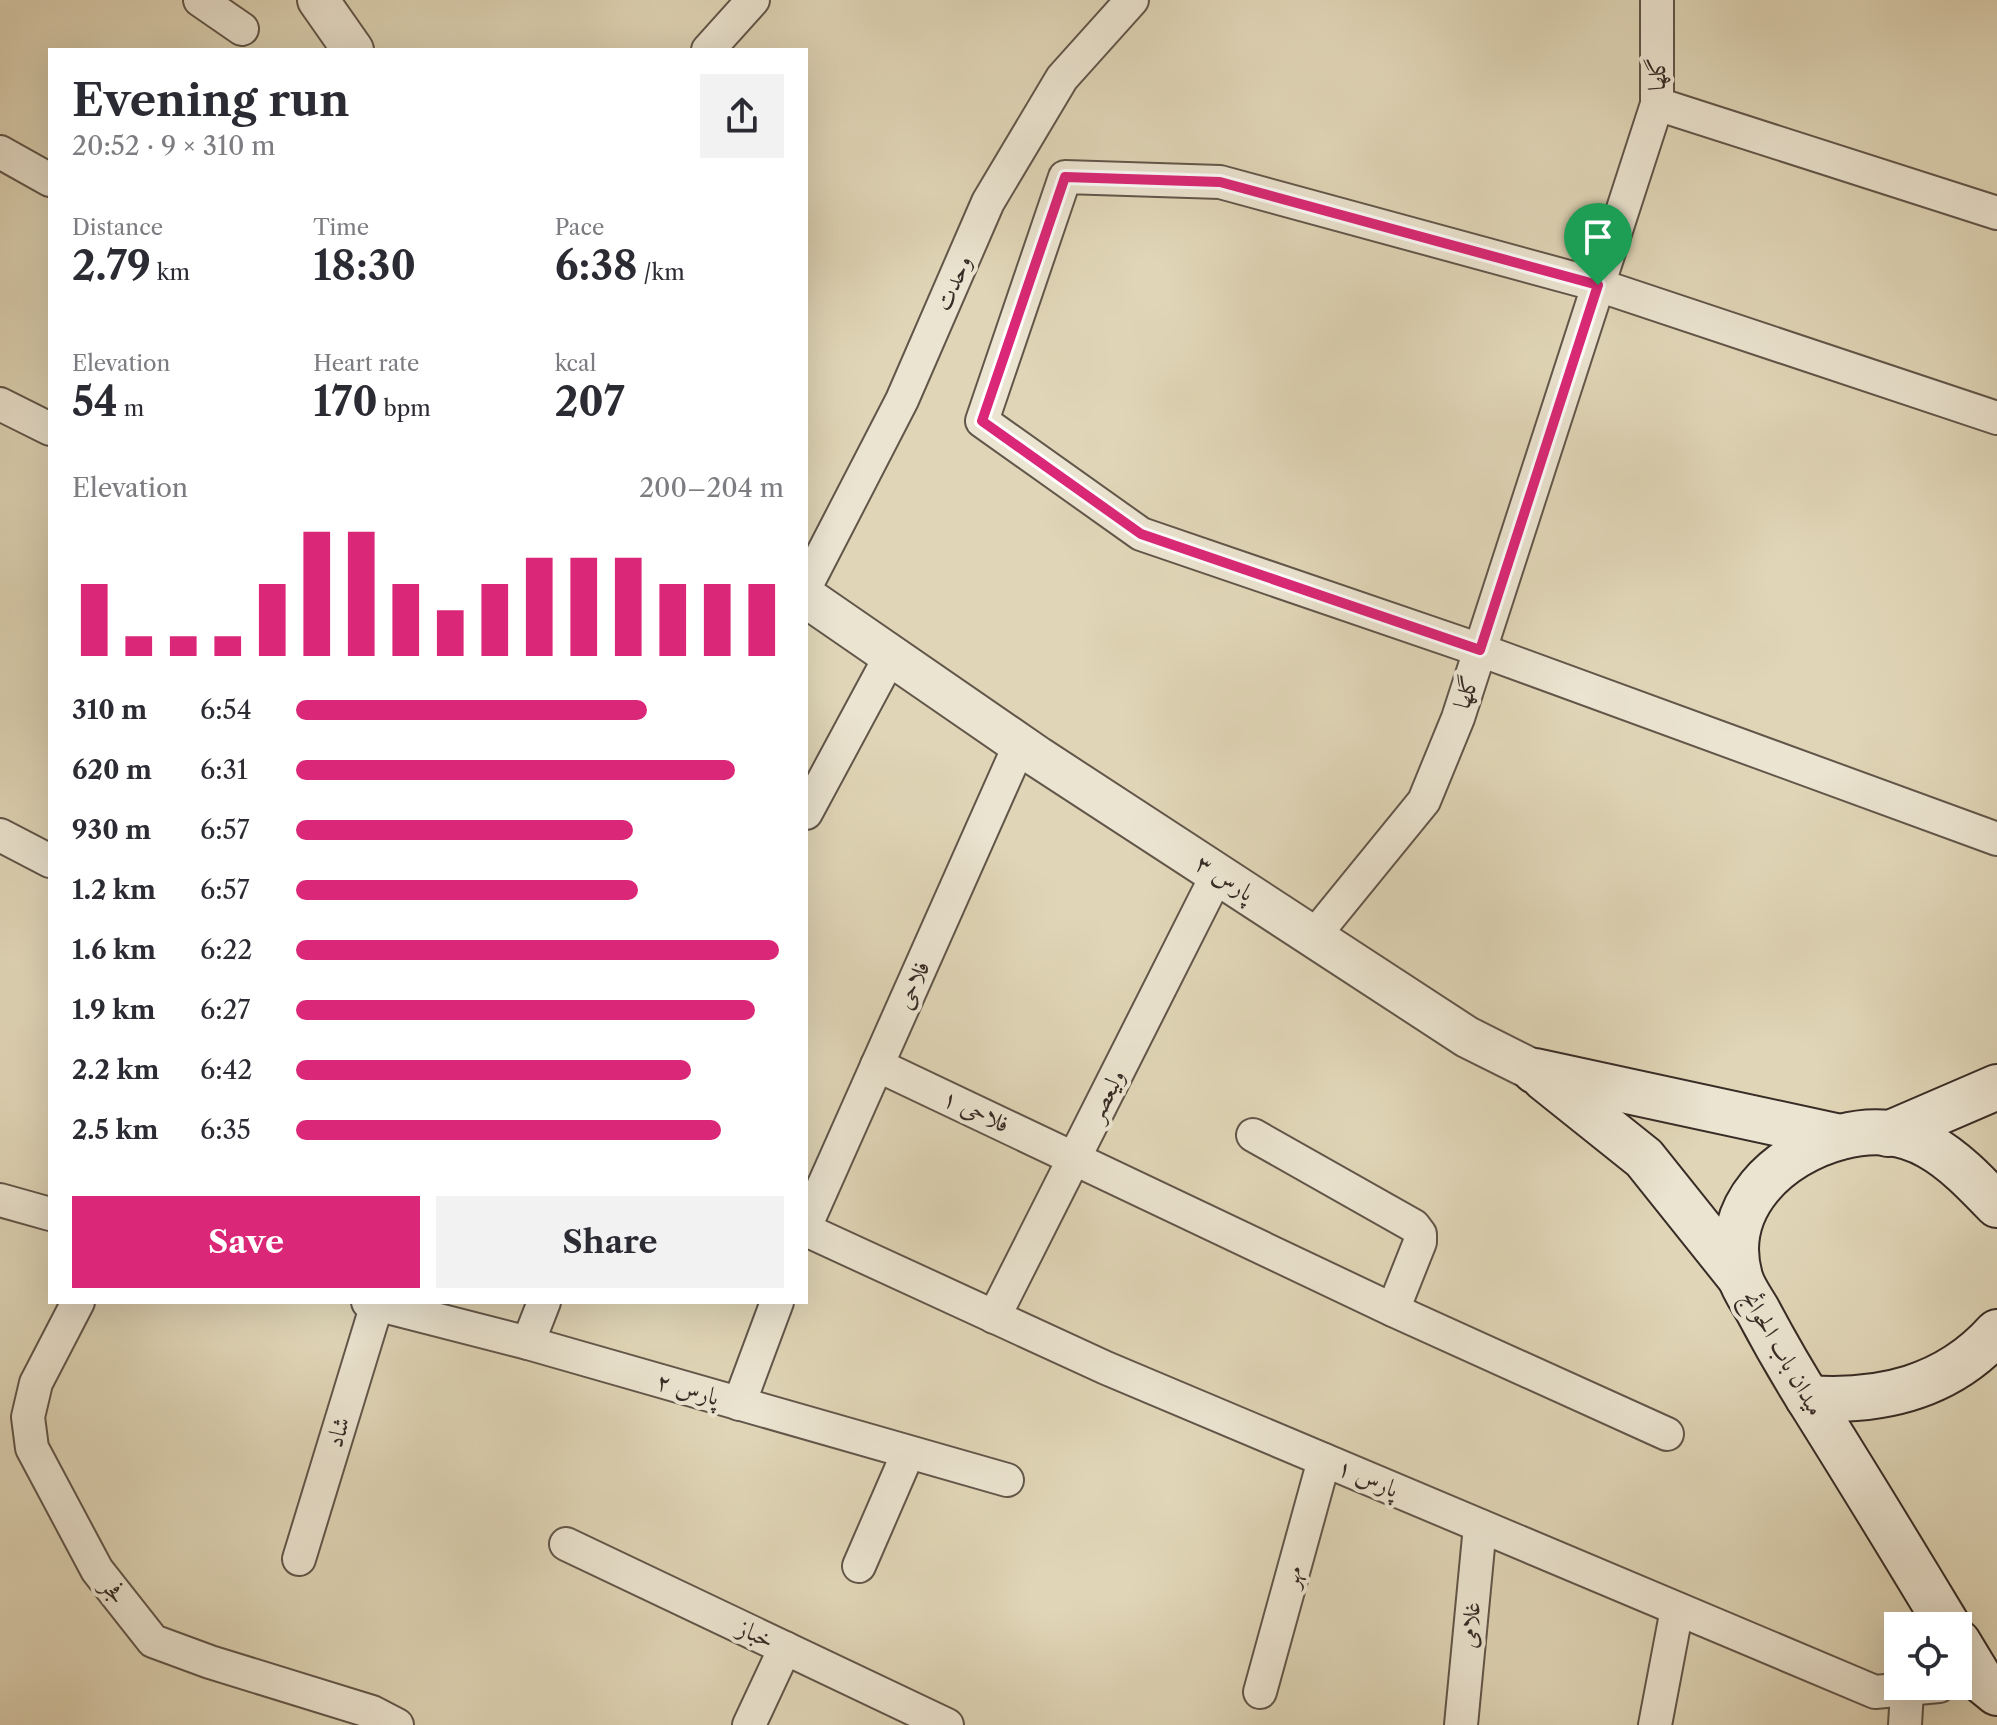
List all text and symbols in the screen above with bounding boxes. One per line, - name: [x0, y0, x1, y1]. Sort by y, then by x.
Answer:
- street label: گلها: [1642, 57, 1671, 91]
- text: Evening run: [72, 73, 349, 127]
- button: share: [700, 74, 784, 158]
- text: 20:52 · 9 × 310 m: [72, 130, 276, 162]
- pin: [1564, 203, 1632, 285]
- text: Distance: [72, 214, 163, 241]
- text: Time: [313, 214, 369, 241]
- text: Pace: [555, 214, 604, 241]
- icon: arrive: [1576, 215, 1620, 259]
- text: 2.79: [72, 241, 151, 290]
- text: 18:30: [313, 241, 416, 290]
- text: 6:38: [555, 241, 638, 290]
- street label: وحدت: [928, 251, 977, 315]
- text: km: [151, 259, 190, 286]
- text: /km: [638, 259, 685, 286]
- text: Elevation: [72, 350, 170, 377]
- text: Heart rate: [313, 350, 419, 377]
- text: kcal: [555, 350, 596, 377]
- text: 54: [72, 377, 118, 426]
- text: 170: [313, 377, 378, 426]
- text: 207: [555, 377, 625, 426]
- text: m: [118, 395, 144, 422]
- text: bpm: [378, 395, 431, 422]
- text: Elevation: [72, 472, 188, 504]
- text: 200–204 m: [639, 472, 784, 504]
- street label: گلها: [1447, 671, 1484, 712]
- text: 310 m: [72, 694, 147, 726]
- text: 6:54: [200, 694, 252, 726]
- text: 620 m: [72, 754, 152, 786]
- text: 6:31: [200, 754, 248, 786]
- text: 930 m: [72, 814, 151, 846]
- text: 6:57: [200, 814, 249, 846]
- street label: پارس ۳: [1189, 848, 1261, 910]
- text: 1.2 km: [72, 874, 156, 906]
- text: 6:57: [200, 874, 249, 906]
- text: 1.6 km: [72, 934, 156, 966]
- text: 6:22: [200, 934, 252, 966]
- street label: فلاحی: [889, 956, 936, 1013]
- text: 1.9 km: [72, 994, 155, 1026]
- text: 6:27: [200, 994, 250, 1026]
- text: 2.2 km: [72, 1054, 159, 1086]
- text: 6:42: [200, 1054, 253, 1086]
- street label: ولیعصر: [1079, 1064, 1133, 1129]
- street label: فلاحی ۱: [938, 1083, 1014, 1139]
- text: 2.5 km: [72, 1114, 158, 1146]
- text: 6:35: [200, 1114, 251, 1146]
- button: Save: [72, 1196, 420, 1288]
- button: Share: [436, 1196, 784, 1288]
- street label: میدان باب الحوائج: [1731, 1285, 1831, 1424]
- street label: پارس ۲: [653, 1366, 724, 1415]
- street label: شاد: [319, 1413, 356, 1450]
- street label: پارس ۱: [1332, 1452, 1405, 1507]
- street label: مهر: [1274, 1562, 1309, 1593]
- street label: فجر: [93, 1570, 133, 1610]
- street label: غلامی: [1453, 1600, 1486, 1649]
- street label: خباز: [732, 1612, 779, 1654]
- map controls: [1884, 1612, 1972, 1700]
- button: locate: [1884, 1612, 1972, 1700]

